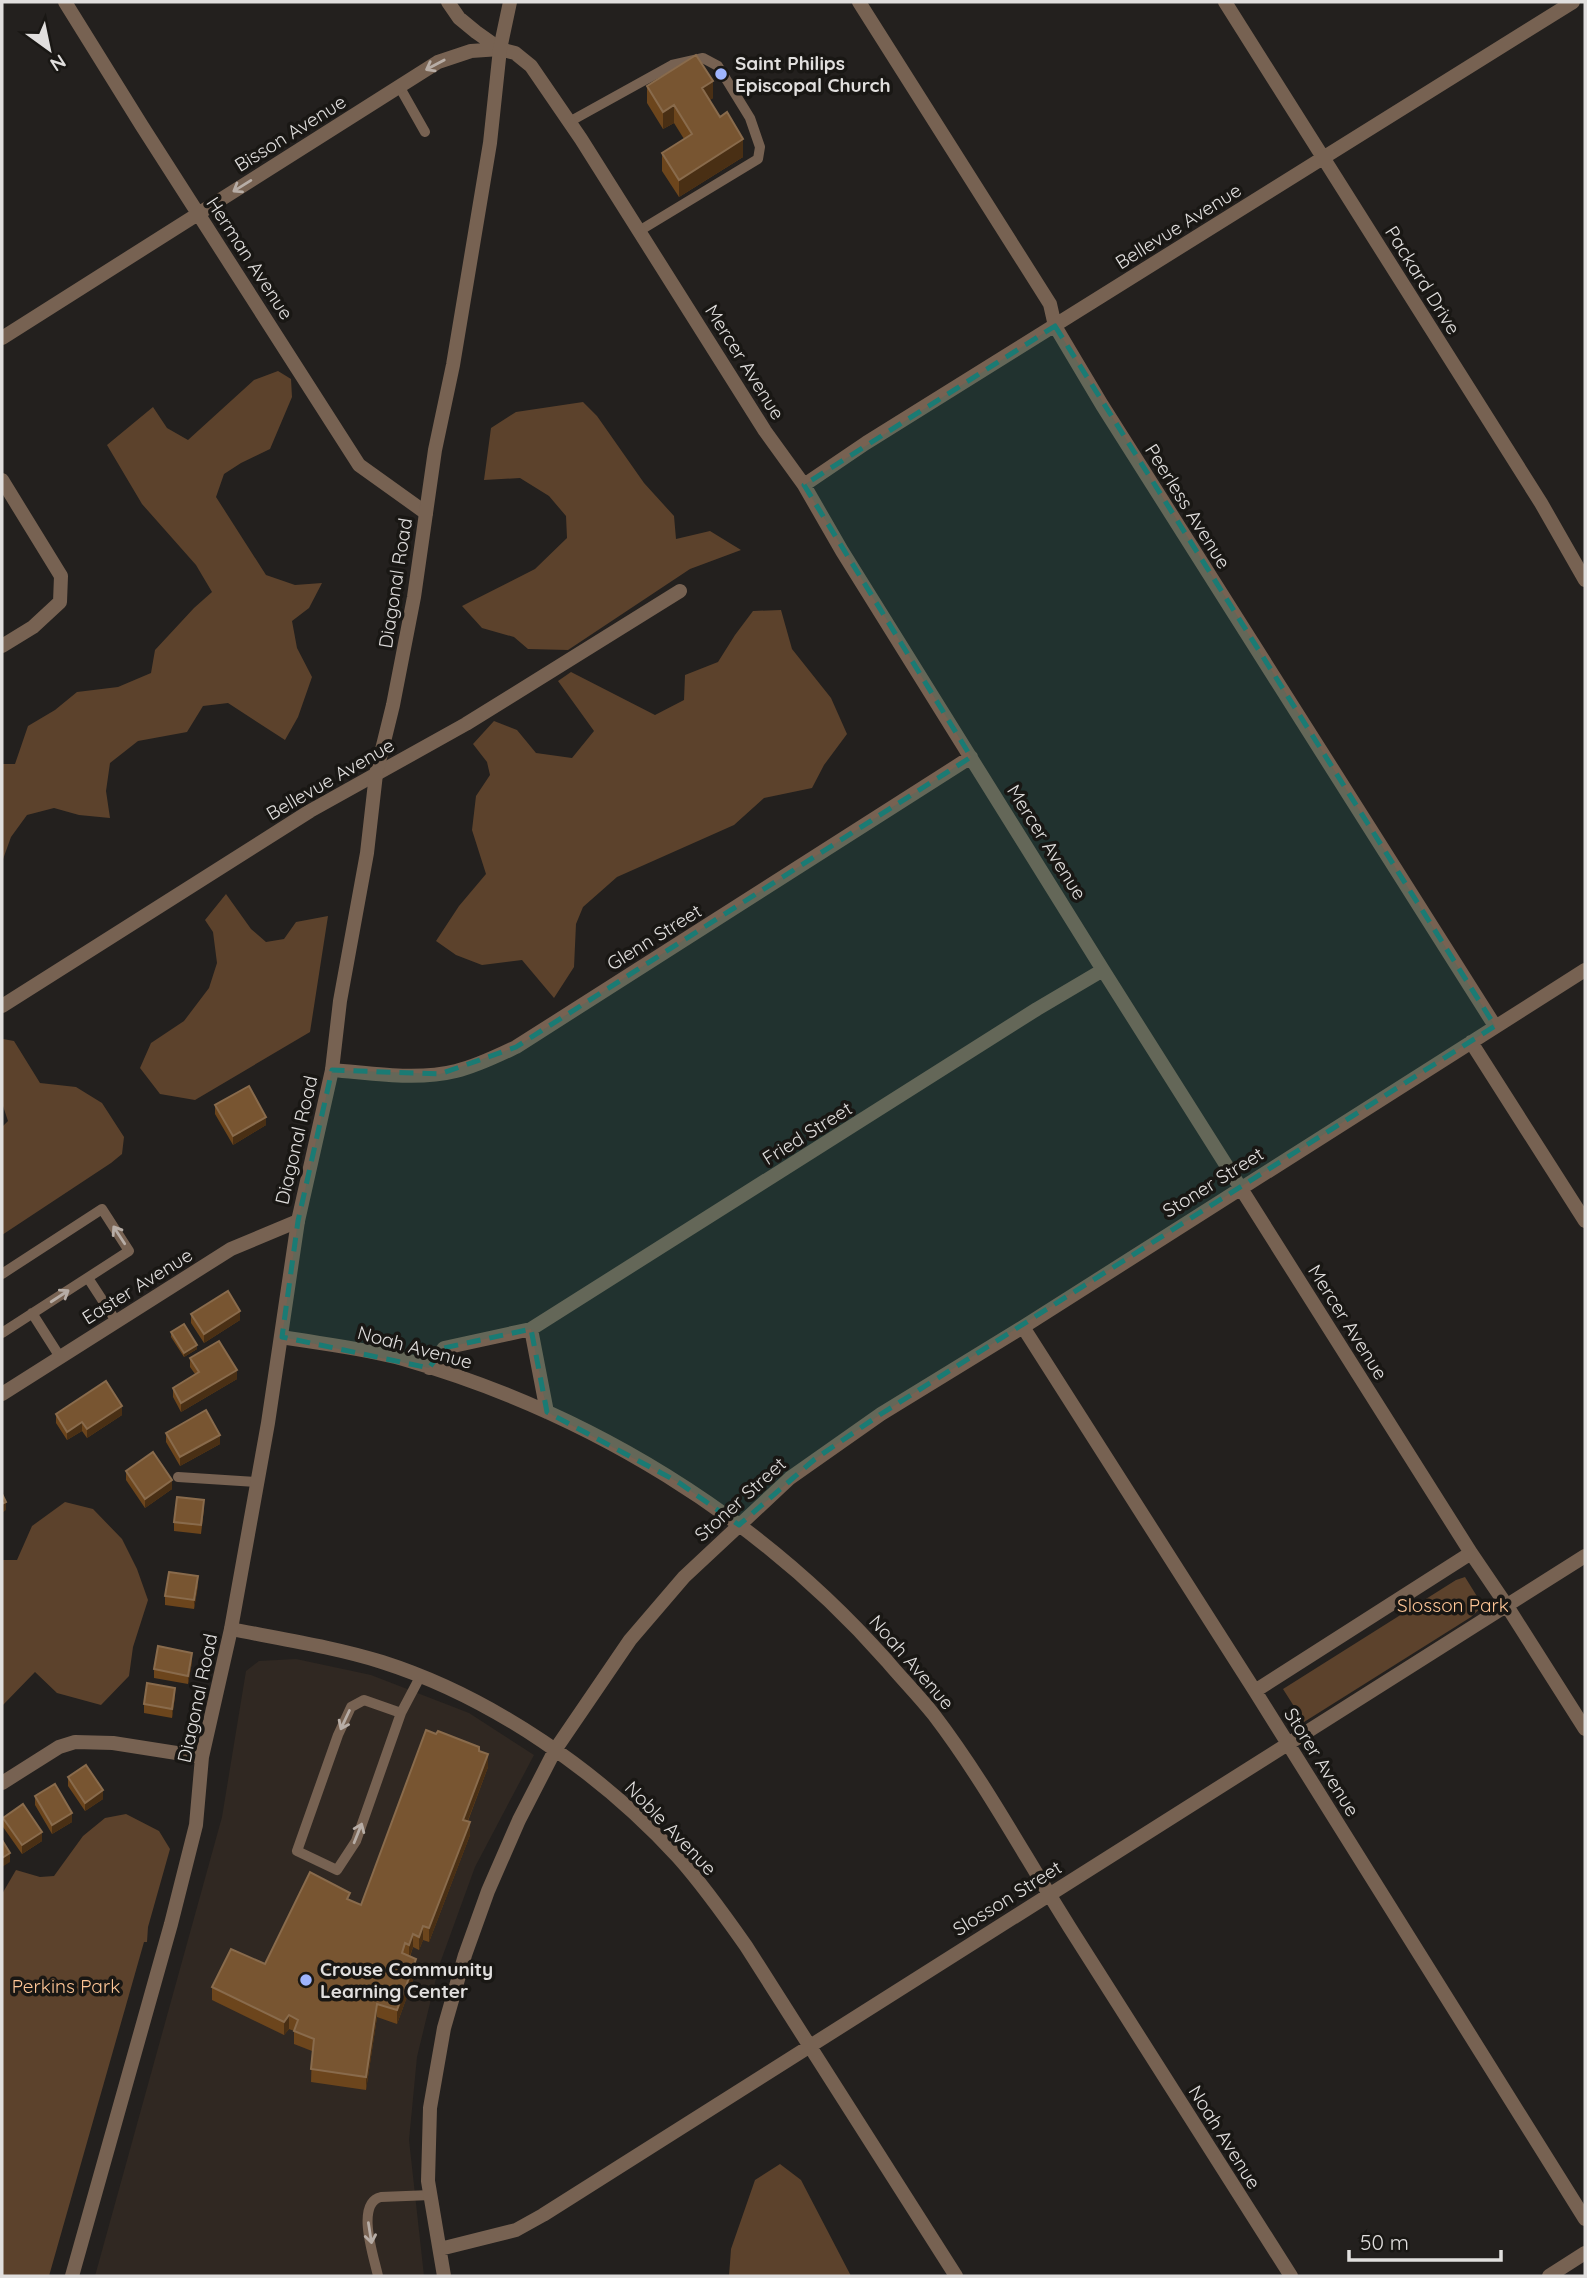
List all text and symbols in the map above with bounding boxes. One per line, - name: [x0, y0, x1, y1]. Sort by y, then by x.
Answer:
- north arrow: [14, 14, 84, 84]
- text: N: [46, 49, 71, 77]
- place label: Saint Philips Episcopal Church: [735, 51, 891, 97]
- one-way arrow: [425, 58, 446, 72]
- marker: Saint Philips Episcopal Church: [713, 66, 729, 82]
- street label: Bisson Avenue: [230, 89, 350, 177]
- street label: Bellevue Avenue: [1111, 178, 1245, 274]
- one-way arrow: [233, 179, 253, 193]
- street label: Herman Avenue: [201, 192, 299, 324]
- street label: Packard Drive: [1380, 221, 1466, 339]
- street label: Mercer Avenue: [700, 300, 790, 424]
- street label: Peerless Avenue: [1140, 439, 1236, 573]
- street label: Diagonal Road: [373, 516, 417, 650]
- street label: Bellevue Avenue: [262, 733, 398, 825]
- street label: Mercer Avenue: [1002, 780, 1092, 904]
- street label: Glenn Street: [602, 898, 706, 976]
- street label: Diagonal Road: [270, 1073, 322, 1207]
- street label: Fried Street: [758, 1096, 856, 1170]
- street label: Stoner Street: [1158, 1141, 1268, 1223]
- one-way arrow: [111, 1226, 126, 1245]
- street label: Easter Avenue: [77, 1242, 197, 1330]
- street label: Mercer Avenue: [1303, 1260, 1393, 1384]
- one-way arrow: [50, 1288, 69, 1303]
- street label: Noah Avenue: [355, 1320, 475, 1374]
- street label: Stoner Street: [689, 1452, 791, 1546]
- park label: Slosson Park: [1397, 1593, 1509, 1617]
- street label: Noah Avenue: [864, 1610, 960, 1714]
- street label: Diagonal Road: [172, 1631, 222, 1765]
- street label: Storer Avenue: [1279, 1703, 1365, 1821]
- one-way arrow: [338, 1709, 351, 1730]
- street label: Noble Avenue: [620, 1776, 722, 1880]
- one-way arrow: [353, 1823, 366, 1845]
- street label: Slosson Street: [948, 1855, 1066, 1941]
- place label: Crouse Community Learning Center: [320, 1957, 493, 2003]
- marker: Crouse Community Learning Center: [298, 1972, 314, 1988]
- park label: Perkins Park: [12, 1974, 120, 1998]
- street label: Noah Avenue: [1184, 2081, 1266, 2193]
- scale bar: [1349, 2218, 1501, 2262]
- one-way arrow: [364, 2221, 377, 2244]
- text: 50 m: [1360, 2229, 1409, 2255]

